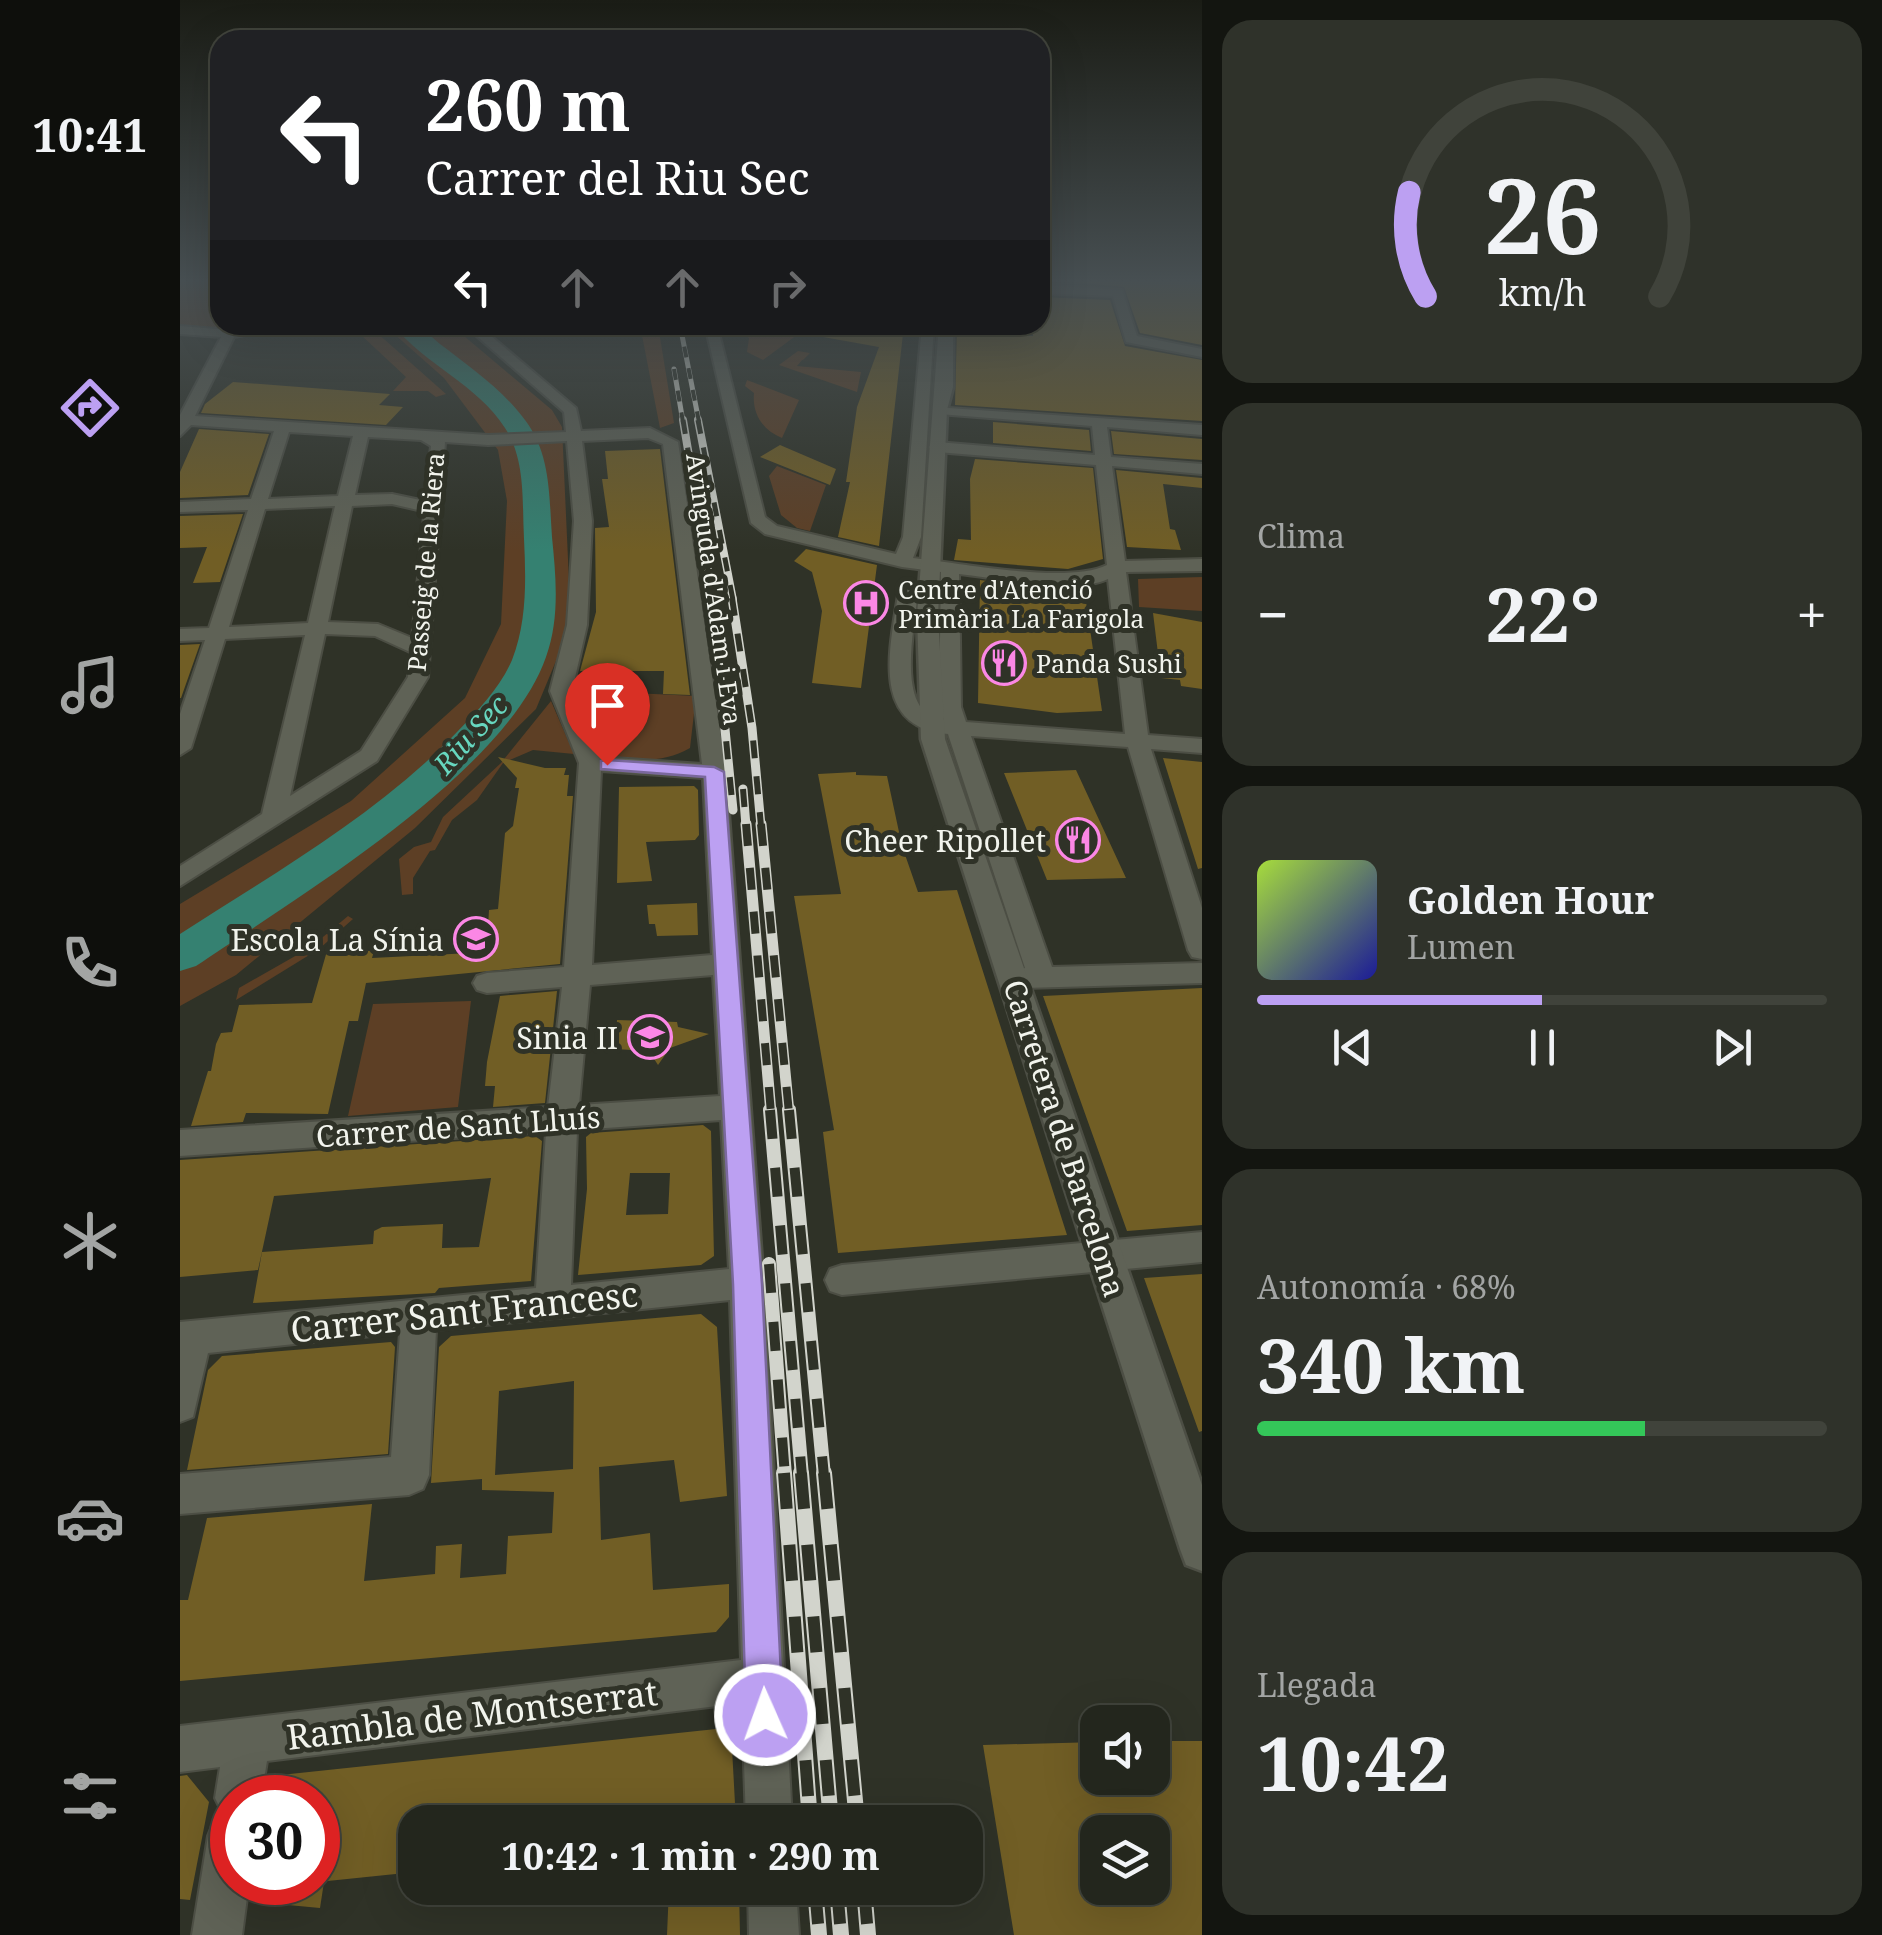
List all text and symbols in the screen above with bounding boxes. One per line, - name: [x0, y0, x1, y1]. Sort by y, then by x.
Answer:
- text: 260 m: [425, 56, 631, 152]
- icon: left: [260, 70, 390, 200]
- text: 10:41: [32, 104, 148, 165]
- text: 26: [1483, 143, 1601, 284]
- text: Carrer del Riu Sec: [425, 147, 810, 208]
- icon: left: [445, 260, 500, 315]
- icon: ahead: [550, 260, 605, 315]
- icon: ahead: [655, 260, 710, 315]
- icon: right: [760, 260, 815, 315]
- text: km/h: [1498, 268, 1586, 316]
- icon: directions: [55, 373, 125, 443]
- street label: Passeig de la Riera: [398, 451, 452, 673]
- street label: Avinguda d'Adam i Eva: [679, 451, 751, 727]
- text: Clima: [1257, 514, 1345, 557]
- text: 22°: [1485, 562, 1600, 664]
- place label: Centre d'Atenció Primària La Farigola: [898, 572, 1144, 635]
- text: −: [1257, 576, 1289, 651]
- text: +: [1796, 576, 1827, 651]
- hospital icon: Centre d'Atenció Primària La Farigola: [843, 580, 889, 626]
- restaurant icon: Panda Sushi: [981, 640, 1027, 686]
- place label: Panda Sushi: [1036, 646, 1182, 680]
- icon: music: [55, 650, 125, 720]
- pin: [565, 663, 650, 766]
- icon: arrive: [580, 678, 635, 733]
- water label: Riu Sec: [424, 686, 516, 782]
- restaurant icon: Cheer Ripollet: [1055, 817, 1101, 863]
- place label: Cheer Ripollet: [844, 820, 1046, 861]
- text: Golden Hour: [1407, 873, 1654, 925]
- school or university icon: Escola La Sínia: [453, 916, 499, 962]
- place label: Escola La Sínia: [231, 919, 444, 960]
- text: Lumen: [1407, 925, 1515, 968]
- icon: phone: [55, 928, 125, 998]
- street label: Carretera de Barcelona: [994, 974, 1136, 1302]
- school or university icon: Sinia II: [627, 1014, 673, 1060]
- place label: Sinia II: [516, 1017, 618, 1058]
- icon: previous: [1325, 1020, 1380, 1075]
- icon: pause: [1515, 1020, 1570, 1075]
- icon: next: [1705, 1020, 1760, 1075]
- street label: Carrer de Sant Lluís: [314, 1096, 602, 1156]
- icon: climate: [55, 1206, 125, 1276]
- text: Autonomía · 68%: [1257, 1265, 1516, 1308]
- street label: Carrer Sant Francesc: [288, 1269, 640, 1353]
- text: 340 km: [1257, 1313, 1525, 1415]
- icon: car: [55, 1483, 125, 1553]
- position arrow: [713, 1663, 817, 1767]
- text: Llegada: [1257, 1663, 1377, 1706]
- street label: Rambla de Montserrat: [284, 1668, 660, 1760]
- map controls: [1080, 1705, 1170, 1905]
- button: sound: [1080, 1705, 1170, 1795]
- text: 10:42: [1257, 1711, 1449, 1813]
- icon: filters: [55, 1761, 125, 1831]
- speed limit sign: 30: [210, 1775, 340, 1905]
- button: layers: [1080, 1815, 1170, 1905]
- text: 10:42 · 1 min · 290 m: [501, 1829, 880, 1881]

